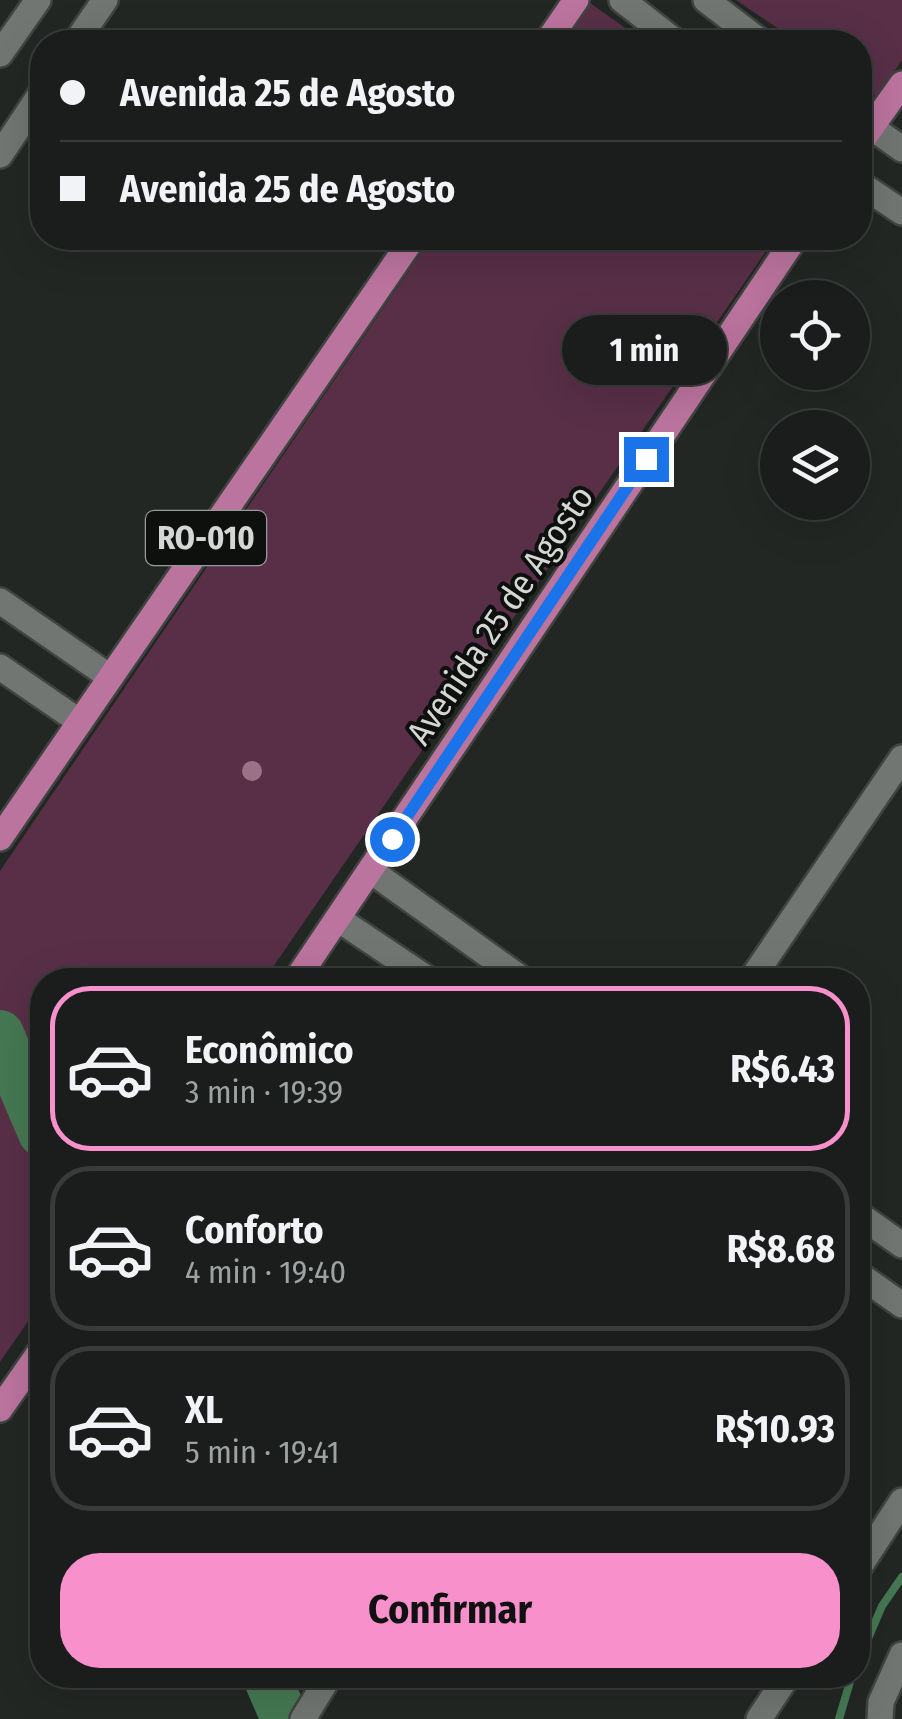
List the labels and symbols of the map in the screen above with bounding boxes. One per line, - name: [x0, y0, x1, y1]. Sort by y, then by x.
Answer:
- callout: 1 min: [564, 314, 728, 384]
- route end: [624, 437, 669, 482]
- street label: Avenida 25 de Agosto: [398, 477, 602, 753]
- road number: RO-010: [146, 511, 266, 565]
- route start: [370, 817, 415, 862]

